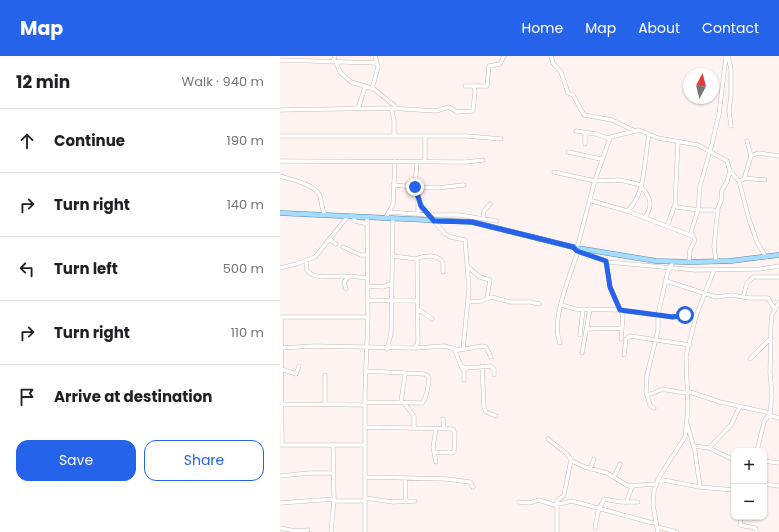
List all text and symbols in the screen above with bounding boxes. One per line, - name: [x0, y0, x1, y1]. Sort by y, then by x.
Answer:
- text: Map: [20, 15, 63, 42]
- text: Home: [521, 18, 563, 38]
- text: Map: [585, 18, 616, 38]
- text: About: [638, 18, 680, 38]
- text: Contact: [702, 18, 759, 38]
- north arrow: [683, 68, 719, 104]
- text: 12 min: [16, 70, 70, 94]
- text: Walk · 940 m: [182, 72, 264, 91]
- icon: ahead: [16, 130, 38, 152]
- text: Continue: [54, 130, 125, 151]
- text: 190 m: [227, 131, 264, 150]
- route end: [406, 178, 424, 196]
- icon: right: [16, 194, 38, 216]
- text: Turn right: [54, 194, 130, 215]
- text: 140 m: [227, 195, 264, 214]
- icon: left: [16, 258, 38, 280]
- text: Turn left: [54, 258, 118, 279]
- text: 500 m: [223, 259, 264, 278]
- route start: [676, 306, 694, 324]
- icon: right: [16, 322, 38, 344]
- text: Turn right: [54, 322, 130, 343]
- text: 110 m: [231, 323, 264, 342]
- icon: arrive: [16, 386, 38, 408]
- text: Arrive at destination: [54, 386, 212, 407]
- button: Save: [16, 440, 136, 481]
- button: Share: [144, 440, 264, 481]
- map controls: [731, 448, 767, 520]
- button: +: [731, 448, 767, 484]
- button: −: [731, 484, 767, 520]

